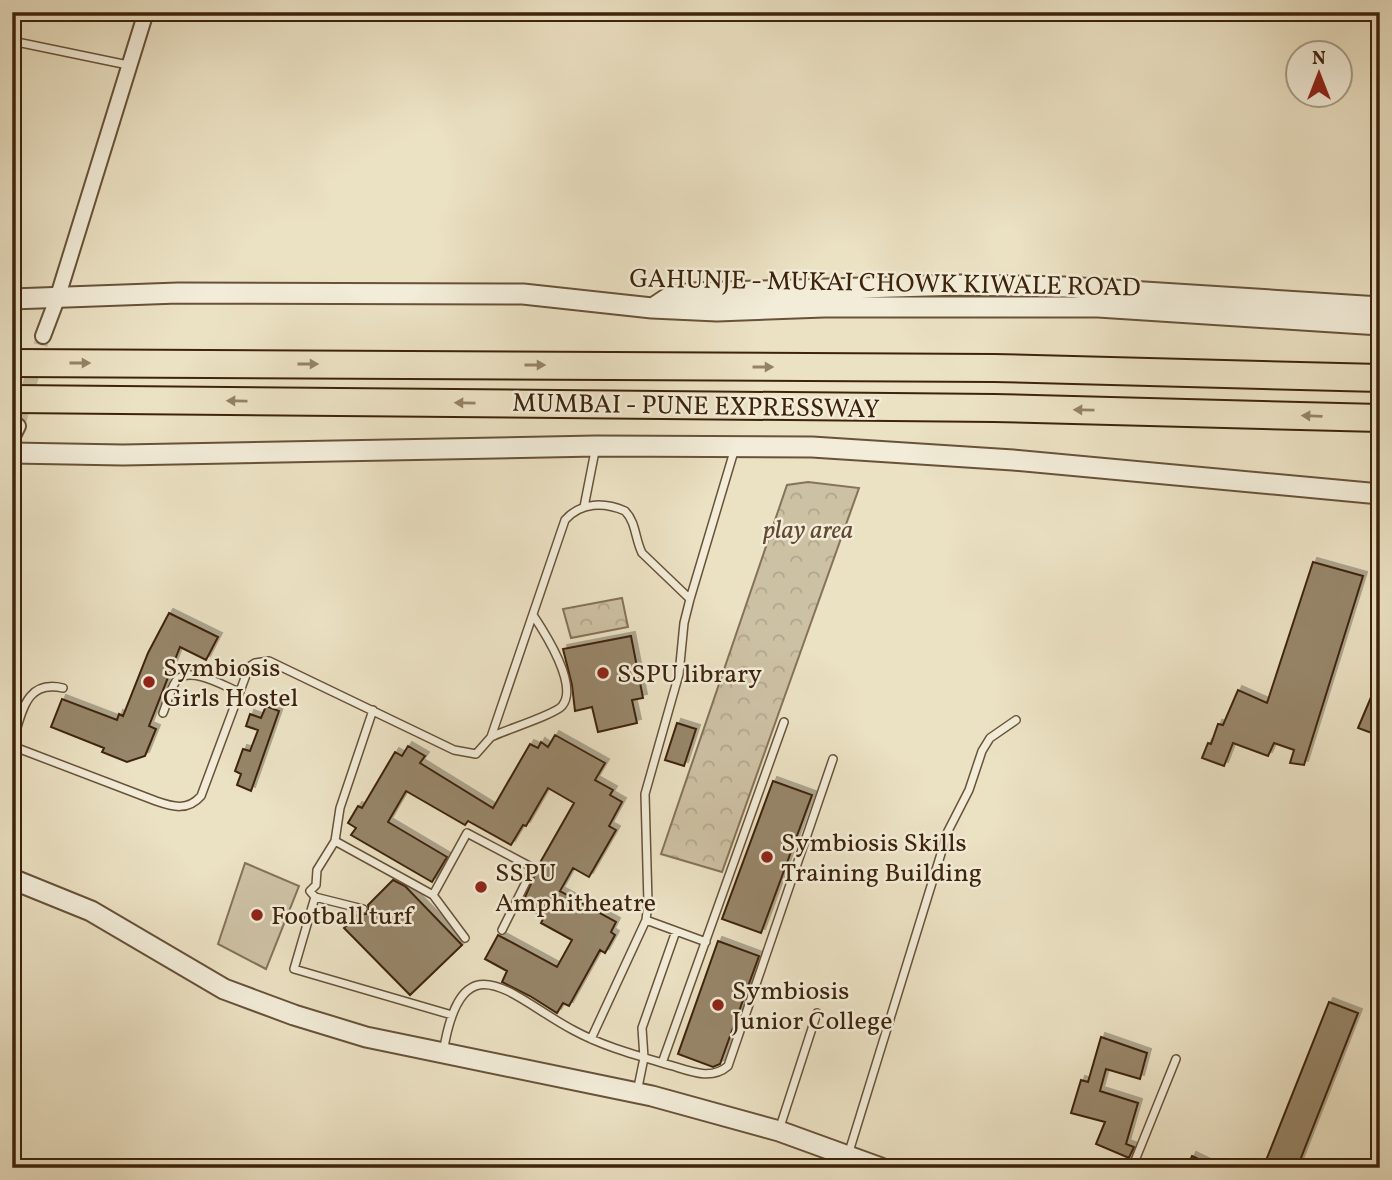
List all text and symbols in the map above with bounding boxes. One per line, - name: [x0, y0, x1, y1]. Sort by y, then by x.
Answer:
- north arrow: [1284, 38, 1354, 108]
- text: N: [1312, 46, 1326, 72]
- street label: GAHUNJE - MUKAI CHOWK KIWALE ROAD: [629, 262, 1141, 306]
- one-way arrow: [70, 357, 92, 369]
- one-way arrow: [297, 358, 319, 370]
- one-way arrow: [525, 359, 547, 371]
- one-way arrow: [752, 361, 774, 372]
- street label: MUMBAI - PUNE EXPRESSWAY: [512, 386, 880, 428]
- one-way arrow: [226, 395, 248, 406]
- one-way arrow: [453, 397, 475, 409]
- one-way arrow: [1073, 404, 1095, 415]
- one-way arrow: [1300, 410, 1322, 421]
- park label: play area: [763, 513, 853, 549]
- place label: Symbiosis Girls Hostel: [163, 651, 298, 717]
- place label: SSPU library: [617, 657, 762, 693]
- marker: SSPU library: [595, 665, 611, 681]
- marker: Symbiosis Girls Hostel: [141, 674, 157, 690]
- place label: Symbiosis Skills Training Building: [781, 826, 982, 892]
- marker: Symbiosis Skills Training Building: [759, 849, 775, 865]
- place label: SSPU Amphitheatre: [495, 856, 656, 922]
- marker: SSPU Amphitheatre: [473, 879, 489, 895]
- place label: Football turf: [271, 899, 415, 935]
- marker: Football turf: [249, 907, 265, 923]
- place label: Symbiosis Junior College: [732, 974, 893, 1040]
- marker: Symbiosis Junior College: [710, 997, 726, 1013]

